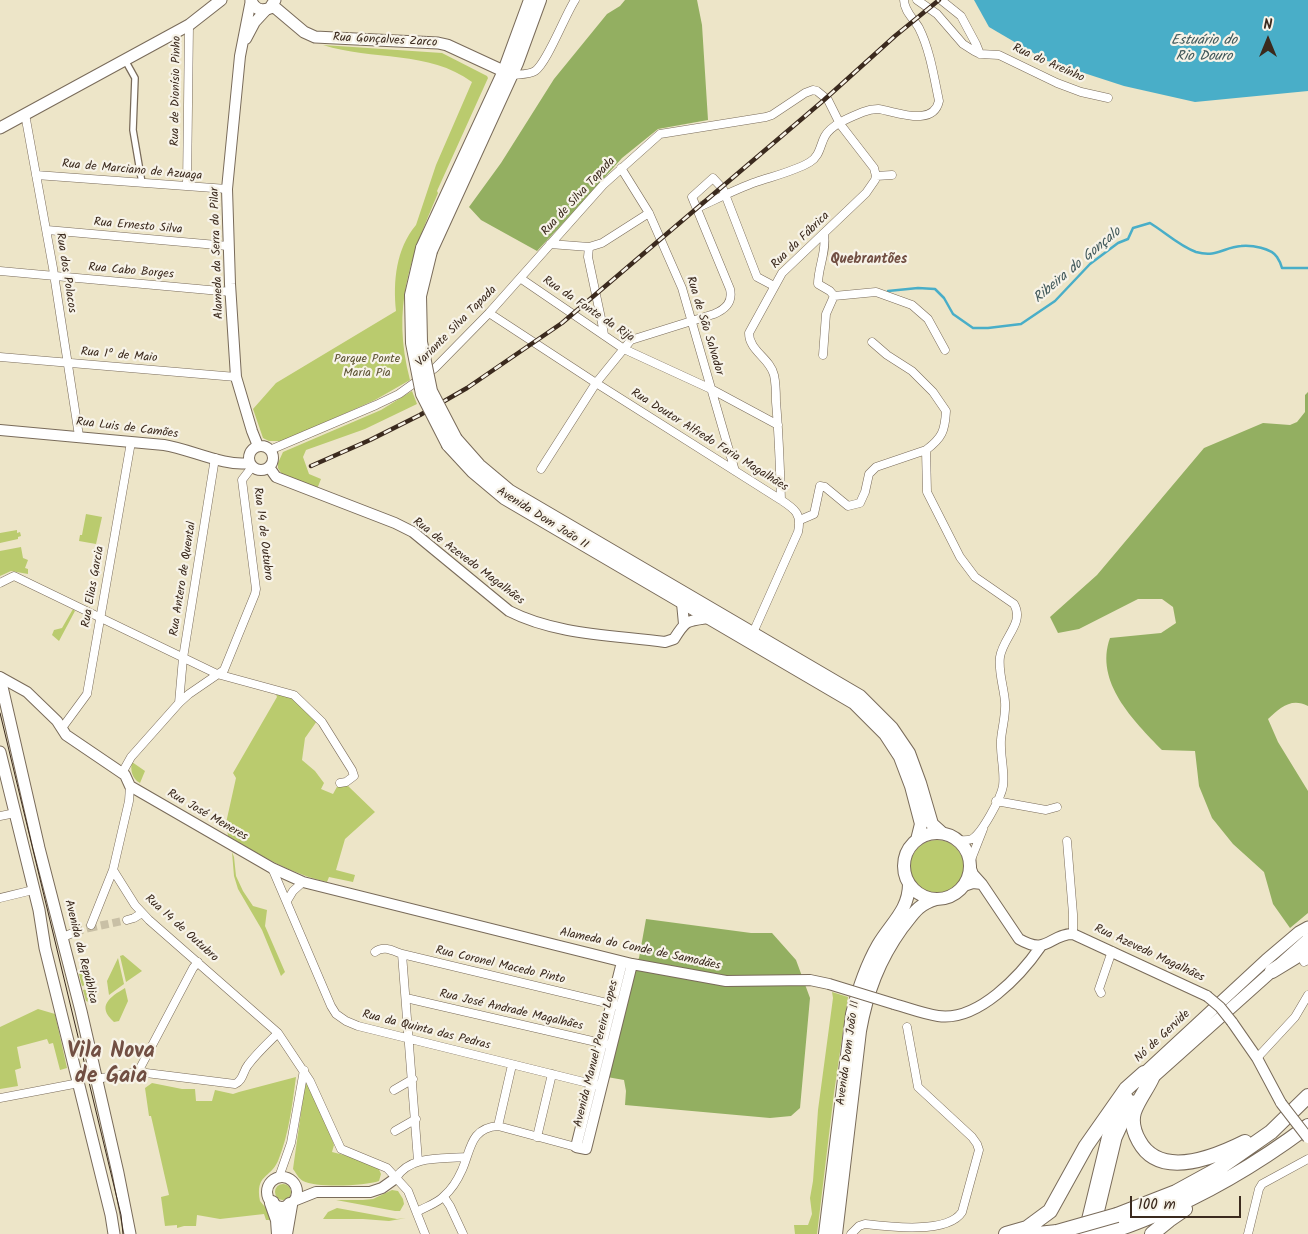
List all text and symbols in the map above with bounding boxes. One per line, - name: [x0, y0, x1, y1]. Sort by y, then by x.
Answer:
- text: N: [1264, 14, 1272, 36]
- north arrow: [1243, 15, 1293, 65]
- street label: Rua Gonçalves Zarco: [332, 31, 438, 51]
- water label: Estuário do Rio Douro: [1171, 34, 1237, 66]
- street label: Rua de Dionísio Pinho: [169, 36, 185, 146]
- street label: Rua do Areínho: [1010, 42, 1086, 86]
- street label: Rua de Silva Tapada: [539, 155, 619, 239]
- street label: Rua de Marciano de Azuaga: [61, 158, 203, 184]
- street label: Alameda da Serra do Pilar: [209, 187, 227, 319]
- street label: Rua da Fábrica: [769, 210, 833, 272]
- street label: Rua Ernesto Silva: [93, 216, 183, 238]
- water label: Ribeira do Gonçalo: [1031, 224, 1125, 308]
- street label: Rua dos Polacos: [52, 232, 78, 314]
- district label: Quebrantões: [831, 253, 907, 269]
- street label: Rua Cabo Borges: [88, 261, 174, 283]
- street label: Rua da Fonte da Rija: [539, 274, 637, 346]
- street label: Rua de São Salvador: [682, 275, 726, 377]
- street label: Variante Silva Tapada: [414, 284, 500, 370]
- street label: Rua 1º de Maio: [80, 345, 158, 367]
- park label: Parque Ponte Maria Pia: [334, 353, 400, 381]
- street label: Rua Doutor Alfredo Faria Magalhães: [628, 387, 790, 495]
- street label: Rua Luis de Camões: [75, 416, 179, 442]
- street label: Avenida Dom João II: [493, 485, 591, 553]
- street label: Rua 14 de Outubro: [249, 487, 275, 581]
- street label: Rua de Azevedo Magalhães: [409, 515, 527, 609]
- street label: Rua Antero de Quental: [168, 521, 200, 637]
- street label: Rua Elias Garcia: [80, 545, 108, 629]
- street label: Rua José Meneres: [164, 787, 250, 845]
- street label: Rua 14 de Outubro: [141, 892, 221, 966]
- street label: Avenida da República: [60, 898, 100, 1006]
- street label: Rua Azevedo Magalhães: [1092, 922, 1206, 986]
- street label: Alameda do Conde de Samodães: [558, 926, 722, 974]
- street label: Rua Coronel Macedo Pinto: [434, 944, 566, 988]
- street label: Avenida Manuel Pereira Lopes: [572, 979, 622, 1129]
- street label: Rua José Andrade Magalhães: [438, 987, 584, 1035]
- street label: Avenida Dom João II: [835, 1000, 863, 1106]
- street label: Rua da Quinta das Pedras: [360, 1008, 492, 1054]
- street label: Nó de Gervide: [1132, 1008, 1194, 1066]
- district label: Vila Nova de Gaia: [67, 1040, 155, 1092]
- scale bar: [1133, 1186, 1244, 1218]
- text: 100 m: [1138, 1193, 1176, 1217]

